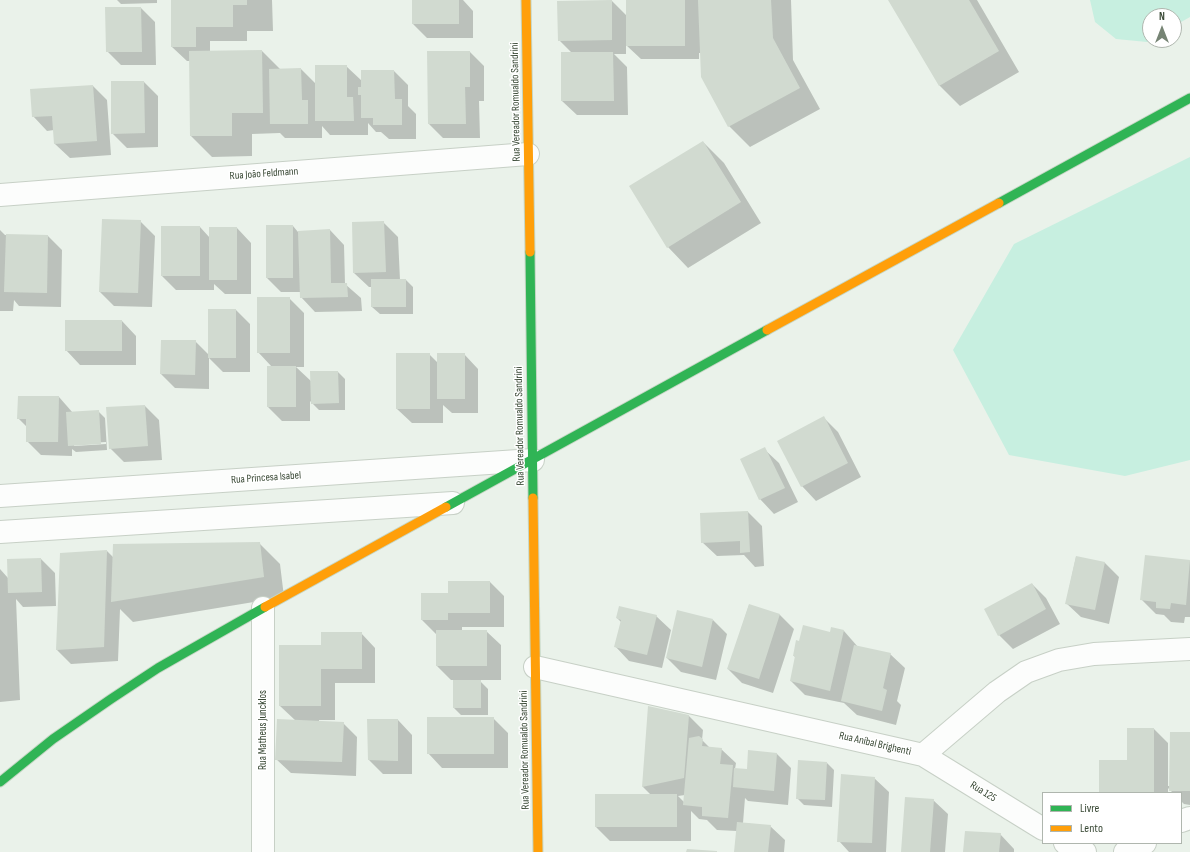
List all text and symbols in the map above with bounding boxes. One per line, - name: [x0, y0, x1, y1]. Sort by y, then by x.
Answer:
- north arrow: [1142, 8, 1182, 48]
- text: N: [1159, 10, 1165, 23]
- street label: Rua Vereador Romualdo Sandrini: [508, 42, 524, 162]
- street label: Rua João Feldmann: [229, 165, 299, 183]
- street label: Rua Vereador Romualdo Sandrini: [512, 366, 528, 486]
- street label: Rua Princesa Isabel: [230, 469, 302, 487]
- street label: Rua Matheus Juncklos: [256, 690, 270, 770]
- street label: Rua Vereador Romualdo Sandrini: [517, 690, 533, 810]
- street label: Rua Aníbal Brighenti: [838, 729, 912, 759]
- street label: Rua 125: [967, 779, 999, 805]
- legend: [1042, 792, 1182, 844]
- text: Livre: [1080, 801, 1099, 816]
- text: Lento: [1080, 821, 1103, 836]

